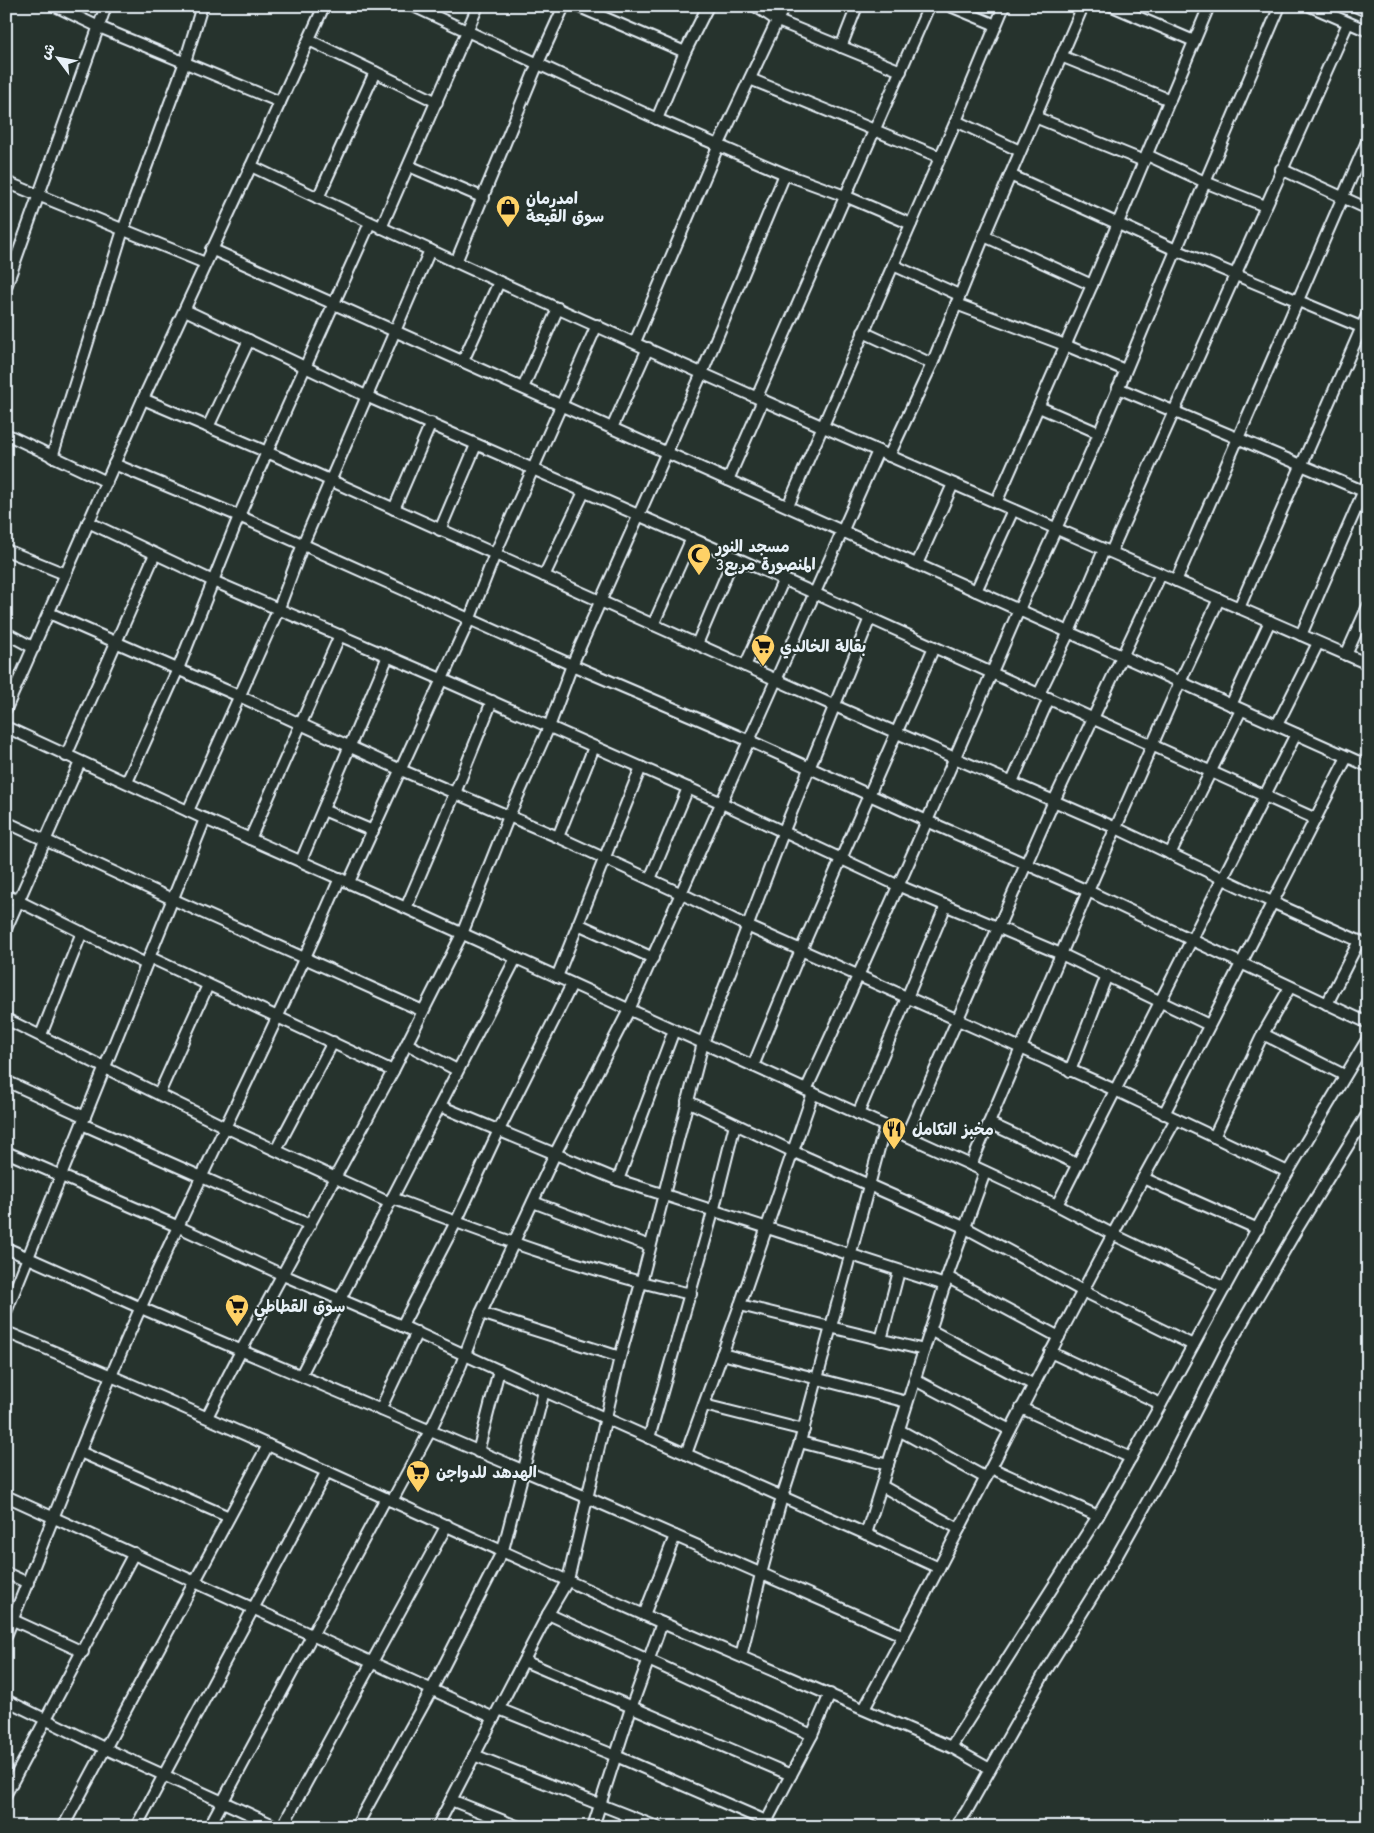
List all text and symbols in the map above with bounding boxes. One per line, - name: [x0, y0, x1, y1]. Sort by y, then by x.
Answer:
- north arrow: [32, 32, 82, 82]
- text: ش: [36, 40, 59, 62]
- place label: امدرمان سوق القيعة: [526, 190, 604, 227]
- shop icon: امدرمان سوق القيعة: [495, 194, 521, 228]
- place label: مسجد النور المنصورة مربع3: [714, 538, 816, 576]
- mosque icon: مسجد النور المنصورة مربع3: [686, 542, 712, 576]
- supermarket icon: بقالة الخالدي: [750, 633, 776, 667]
- place label: بقالة الخالدي: [780, 638, 866, 659]
- restaurant icon: مخبز التكامل: [881, 1116, 907, 1150]
- place label: مخبز التكامل: [912, 1121, 994, 1139]
- supermarket icon: سوق القطاطي: [224, 1293, 250, 1327]
- place label: سوق القطاطي: [254, 1298, 345, 1321]
- supermarket icon: الهدهد للدواجن: [405, 1459, 431, 1493]
- place label: الهدهد للدواجن: [436, 1464, 537, 1483]

